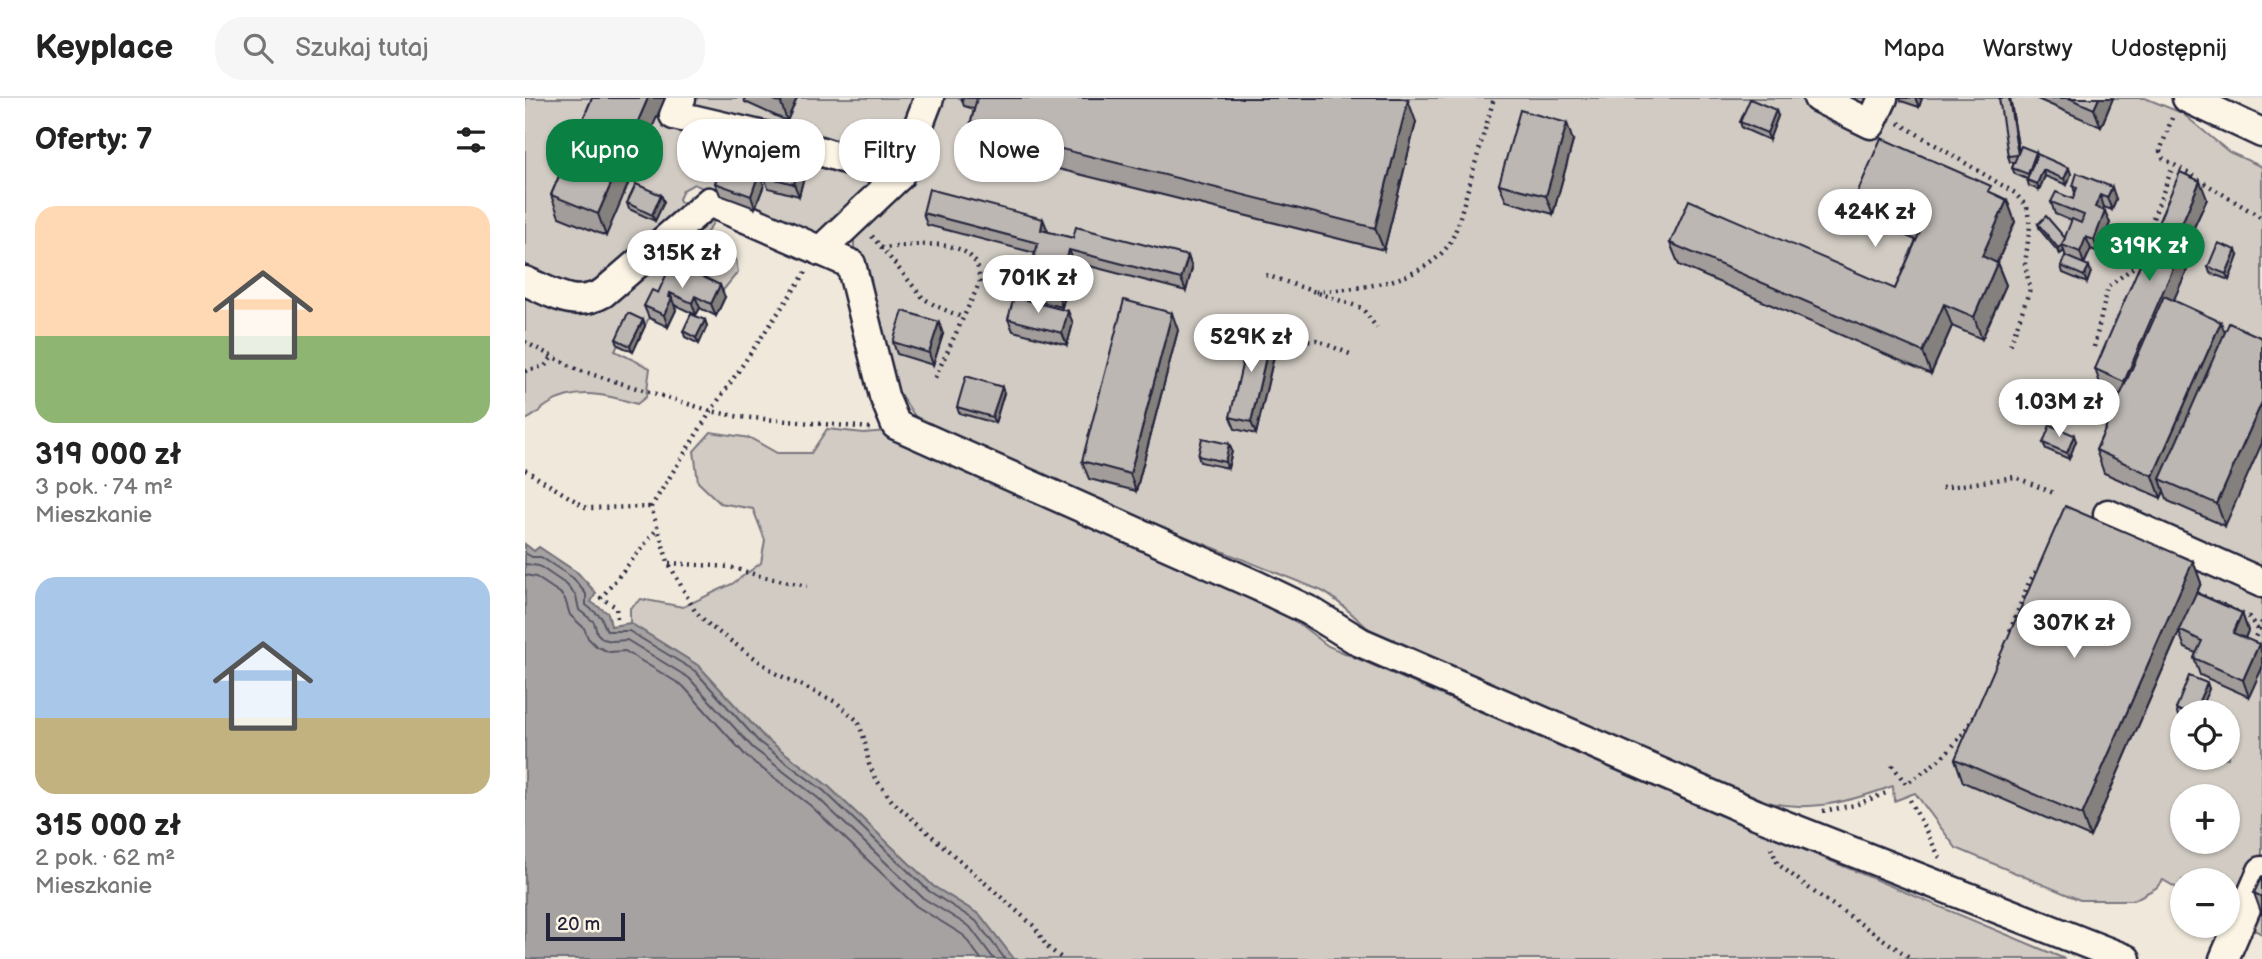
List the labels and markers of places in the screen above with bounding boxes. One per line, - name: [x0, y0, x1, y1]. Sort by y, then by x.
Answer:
- pin: 424K zł: [1810, 190, 1940, 249]
- pin: 319K zł: [2084, 223, 2214, 283]
- pin: 315K zł: [617, 230, 747, 290]
- pin: 701K zł: [973, 256, 1103, 315]
- pin: 529K zł: [1186, 314, 1316, 374]
- pin: 1.03M zł: [1987, 380, 2131, 439]
- pin: 307K zł: [2009, 601, 2139, 660]

